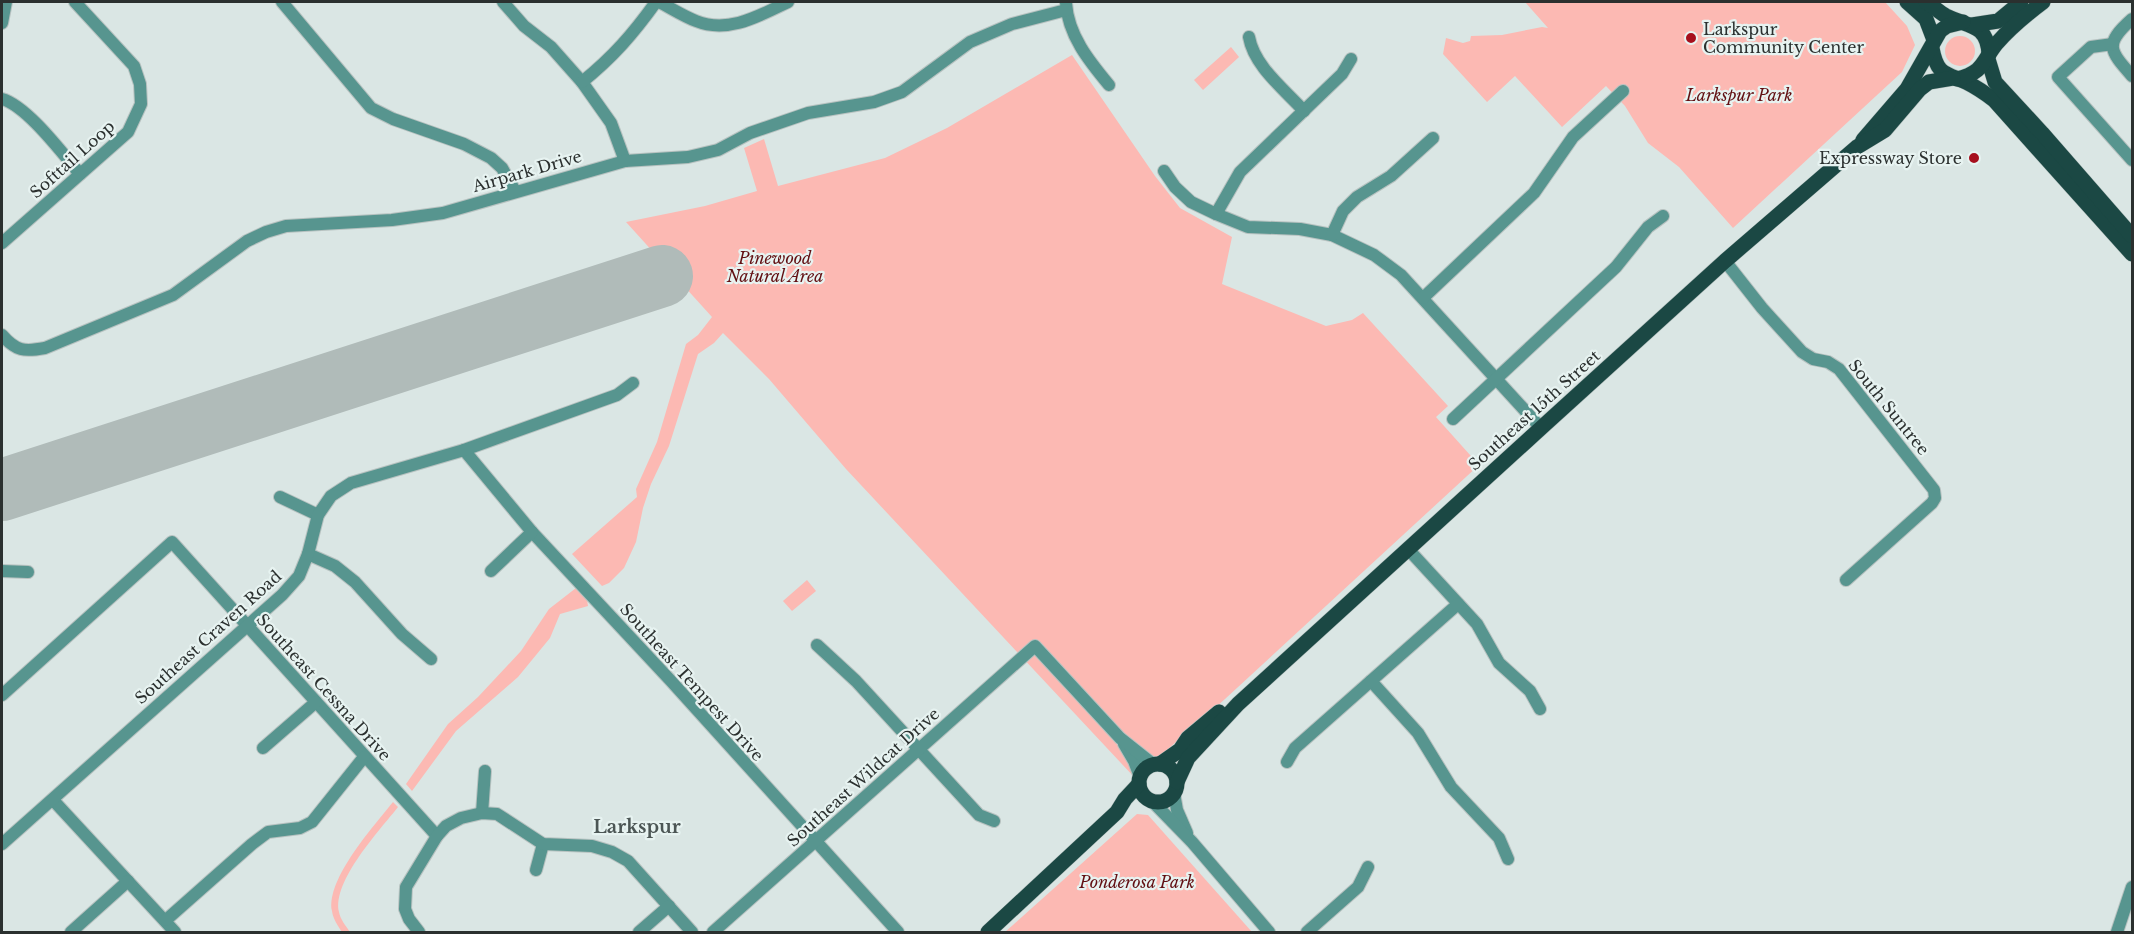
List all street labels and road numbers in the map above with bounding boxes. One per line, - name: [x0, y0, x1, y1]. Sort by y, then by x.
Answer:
- street label: Softtail Loop: [26, 116, 119, 202]
- street label: Airpark Drive: [469, 146, 584, 196]
- street label: Southeast 15th Street: [1464, 346, 1604, 474]
- street label: South Suntree: [1844, 355, 1934, 459]
- street label: Southeast Craven Road: [131, 566, 286, 708]
- street label: Southeast Tempest Drive: [616, 599, 768, 765]
- street label: Southeast Cessna Drive: [253, 609, 395, 765]
- street label: Southeast Wildcat Drive: [783, 703, 943, 851]

